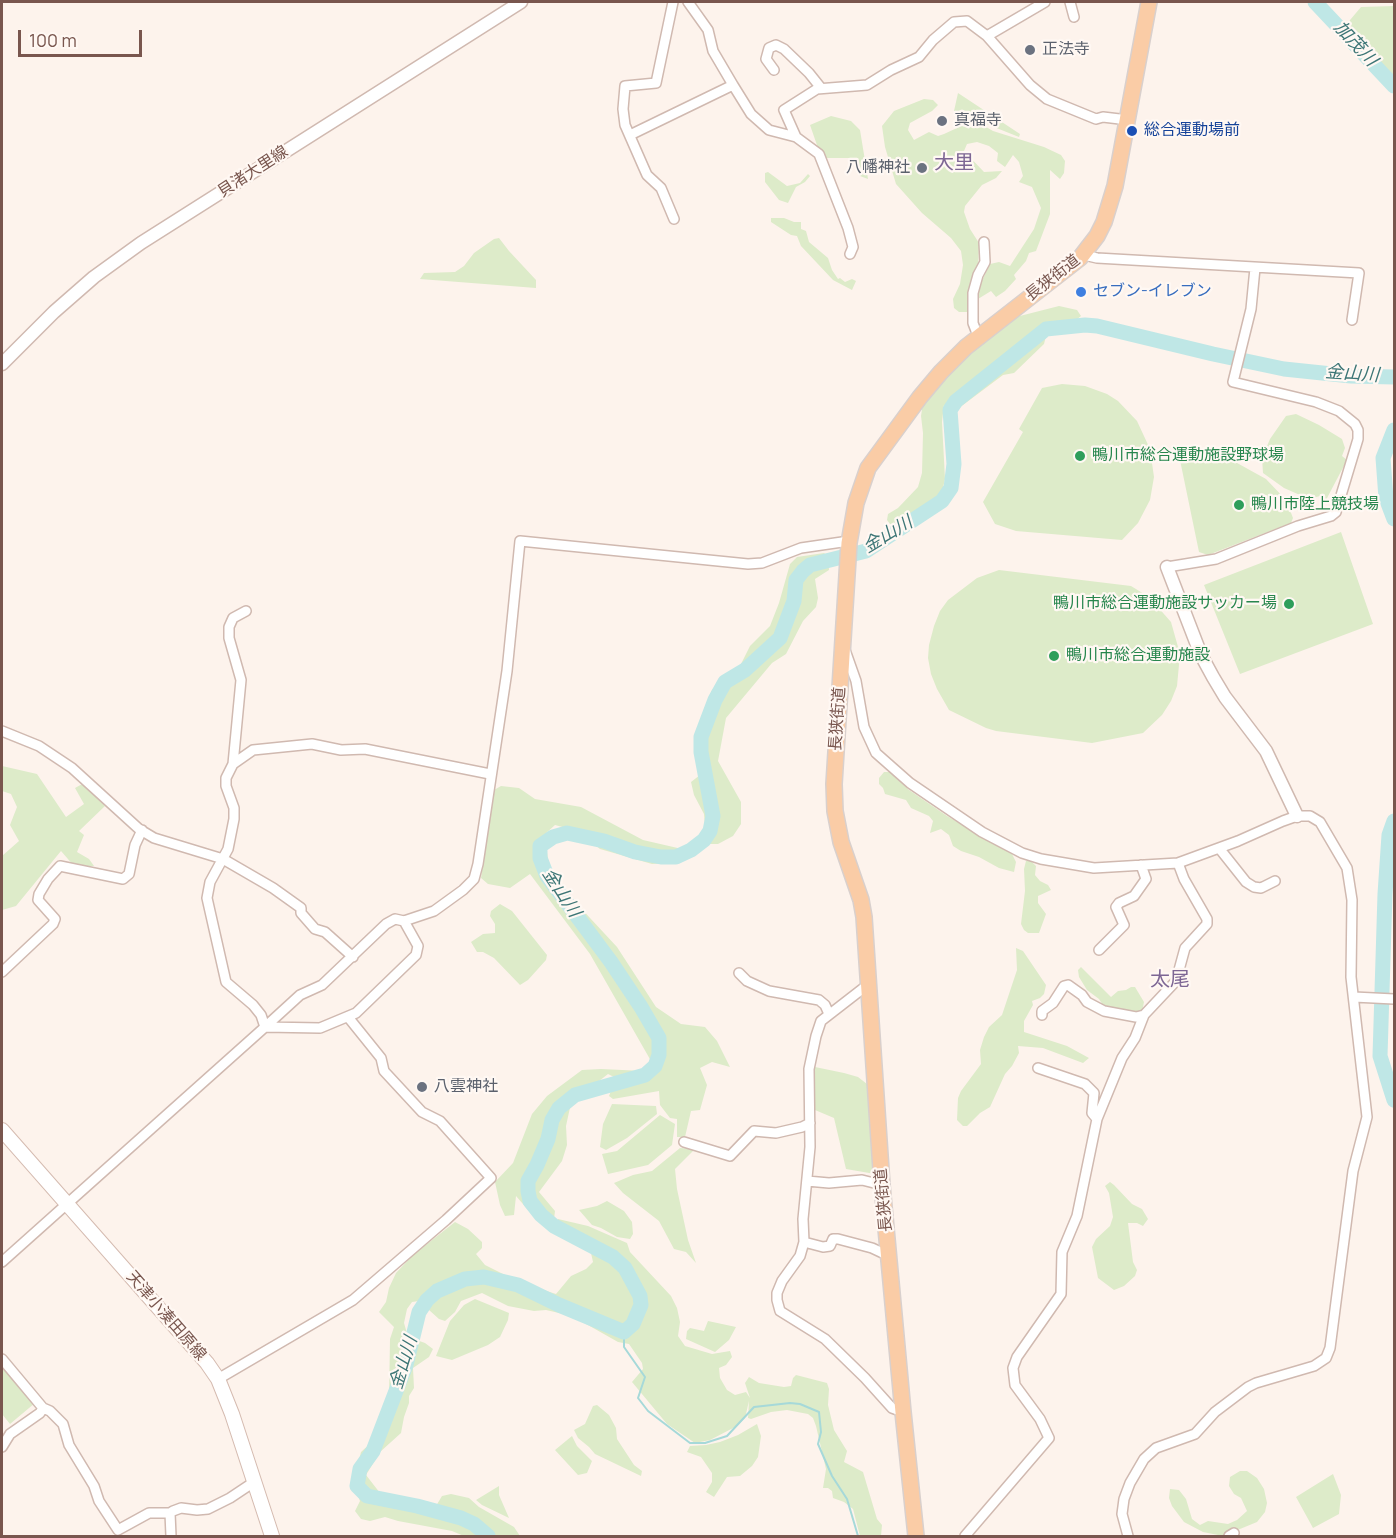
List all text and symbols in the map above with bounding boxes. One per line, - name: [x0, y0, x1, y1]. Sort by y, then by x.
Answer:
- water label: 加茂川: [1329, 17, 1381, 71]
- scale bar: [21, 18, 146, 56]
- text: 100 m: [29, 28, 77, 52]
- place label: 正法寺: [1042, 40, 1090, 60]
- marker: 正法寺: [1023, 43, 1037, 57]
- place label: 真福寺: [954, 111, 1002, 131]
- marker: 真福寺: [935, 114, 949, 128]
- place label: 総合運動場前: [1144, 121, 1240, 141]
- marker: 総合運動場前: [1125, 124, 1139, 138]
- street label: 貝渚大里線: [214, 142, 292, 202]
- district label: 大里: [934, 151, 974, 175]
- place label: 八幡神社: [846, 158, 910, 178]
- marker: 八幡神社: [915, 161, 929, 175]
- street label: 長狭街道: [1022, 251, 1084, 305]
- place label: セブン-イレブン: [1093, 282, 1212, 302]
- marker: セブン-イレブン: [1074, 285, 1088, 299]
- water label: 金山川: [1324, 361, 1380, 387]
- place label: 鴨川市総合運動施設野球場: [1092, 446, 1284, 466]
- marker: 鴨川市総合運動施設野球場: [1073, 449, 1087, 463]
- place label: 鴨川市陸上競技場: [1251, 495, 1379, 515]
- marker: 鴨川市陸上競技場: [1232, 498, 1246, 512]
- water label: 金山川: [859, 512, 917, 558]
- place label: 鴨川市総合運動施設サッカー場: [1053, 594, 1277, 614]
- marker: 鴨川市総合運動施設サッカー場: [1282, 597, 1296, 611]
- place label: 鴨川市総合運動施設: [1066, 646, 1210, 666]
- marker: 鴨川市総合運動施設: [1047, 649, 1061, 663]
- street label: 長狭街道: [826, 686, 850, 752]
- water label: 金山川: [537, 864, 585, 922]
- district label: 太尾: [1150, 968, 1190, 992]
- place label: 八雲神社: [434, 1077, 498, 1097]
- marker: 八雲神社: [415, 1080, 429, 1094]
- street label: 長狭街道: [872, 1167, 896, 1233]
- street label: 天津小湊田原線: [122, 1267, 210, 1365]
- water label: 金山川: [386, 1334, 422, 1392]

